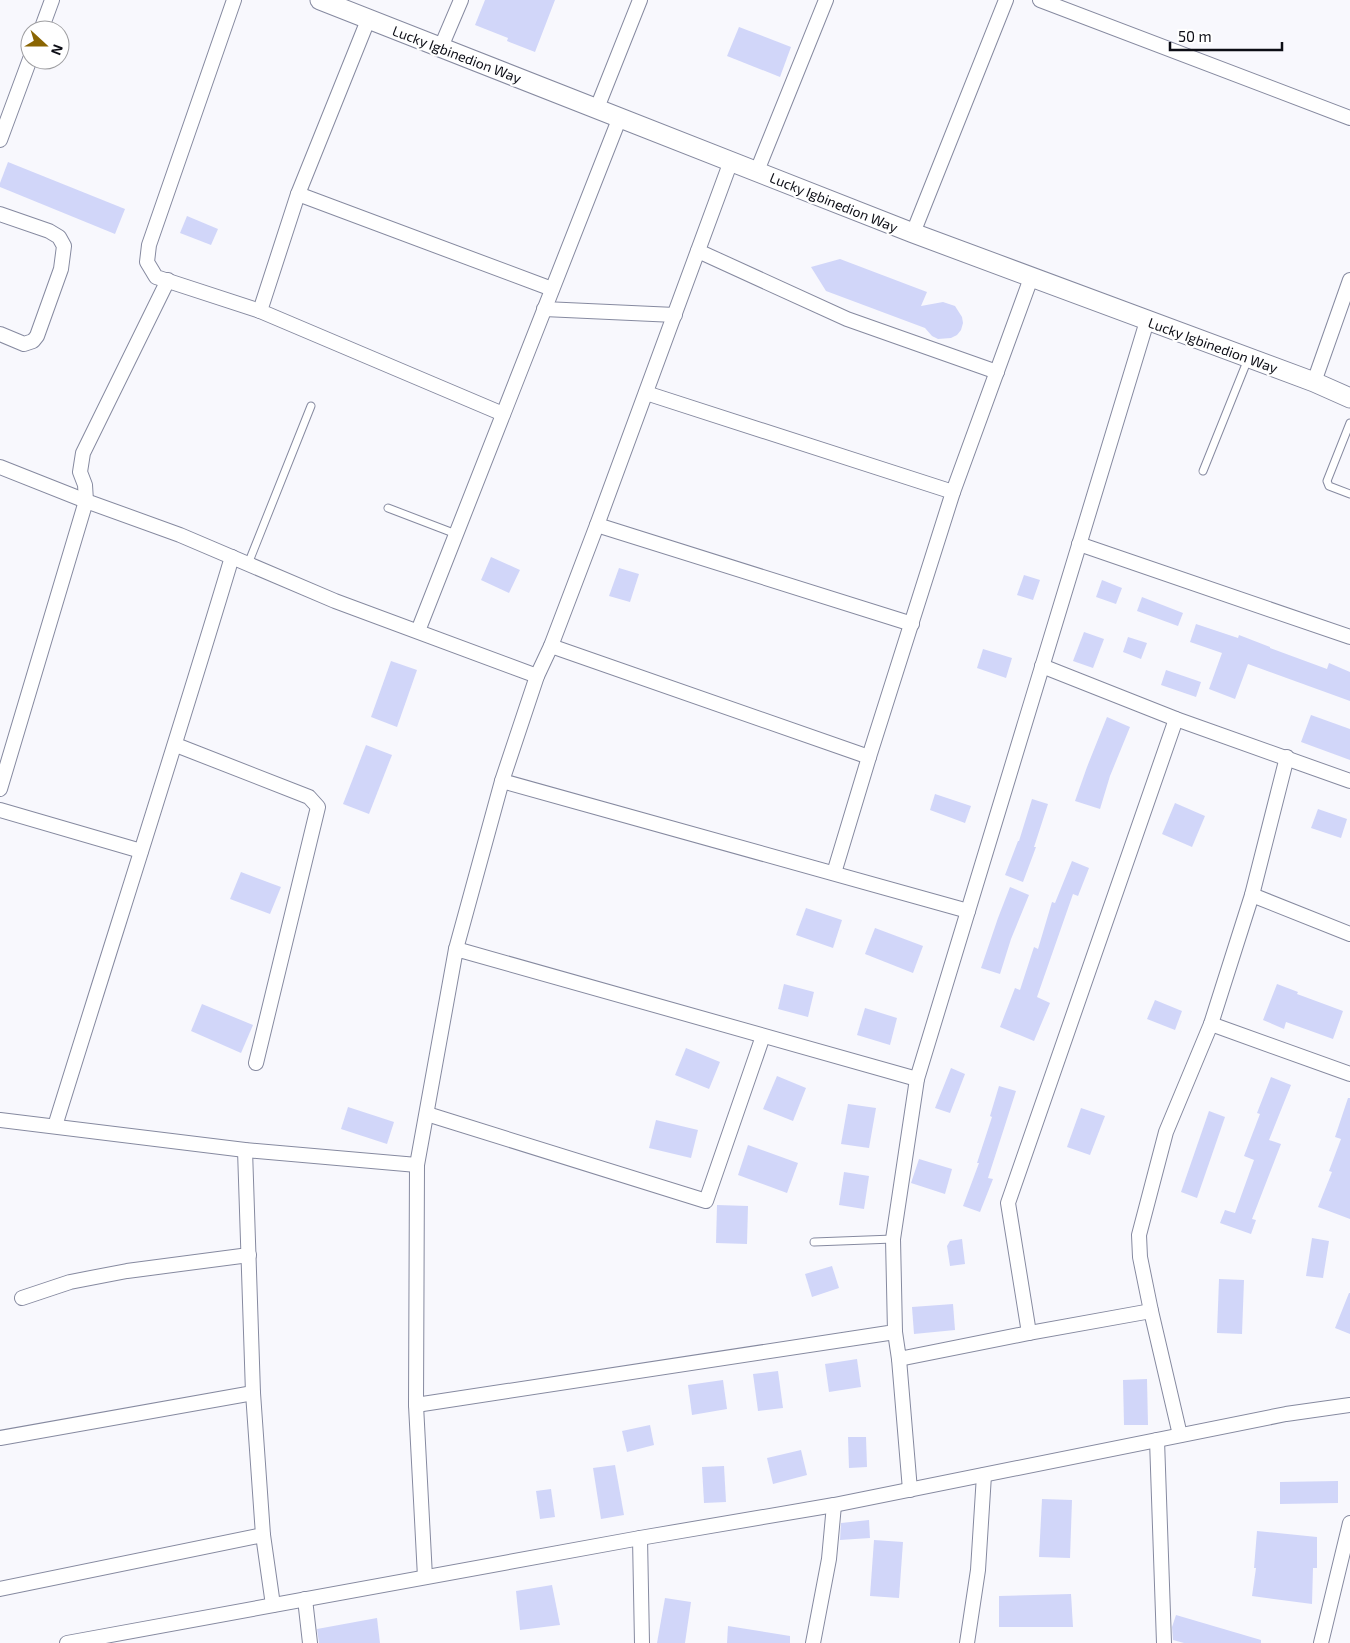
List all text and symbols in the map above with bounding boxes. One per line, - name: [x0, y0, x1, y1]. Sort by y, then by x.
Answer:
- north arrow: [20, 20, 70, 70]
- scale bar: [1170, 20, 1282, 52]
- street label: Lucky Igbinedion Way: [390, 22, 524, 87]
- text: 50 m: [1178, 27, 1212, 45]
- text: N: [48, 42, 67, 58]
- street label: Lucky Igbinedion Way: [767, 169, 901, 236]
- street label: Lucky Igbinedion Way: [1146, 314, 1281, 377]

